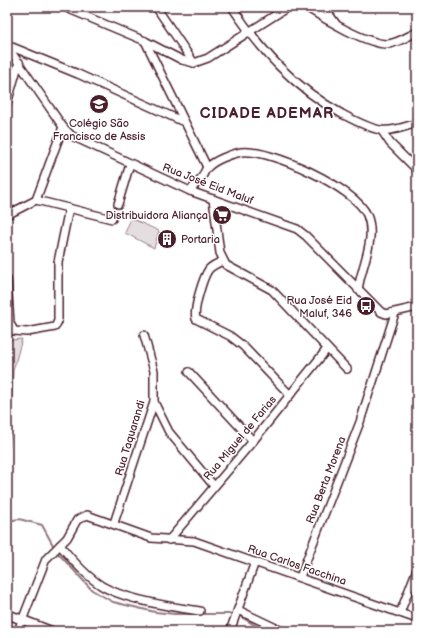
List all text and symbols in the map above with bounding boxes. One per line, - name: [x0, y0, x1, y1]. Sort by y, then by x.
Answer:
- school or university icon: Colégio São Francisco de Assis: [88, 93, 110, 115]
- district label: CIDADE ADEMAR: [200, 104, 334, 123]
- place label: Colégio São Francisco de Assis: [53, 117, 146, 143]
- street label: Rua José Eid Maluf: [161, 161, 256, 208]
- supermarket icon: Distribuidora Aliança: [211, 204, 233, 226]
- place label: Distribuidora Aliança: [106, 209, 208, 222]
- building icon: Portaria: [156, 228, 178, 250]
- place label: Portaria: [181, 233, 220, 246]
- place label: Rua José Eid Maluf, 346: [287, 294, 352, 320]
- bus stop icon: Rua José Eid Maluf, 346: [355, 295, 377, 317]
- street label: Rua Miguel de Farias: [201, 393, 279, 483]
- street label: Rua Taquarandi: [112, 399, 148, 477]
- street label: Rua Berta Morena: [303, 435, 349, 525]
- street label: Rua Carlos Facchina: [246, 542, 348, 588]

